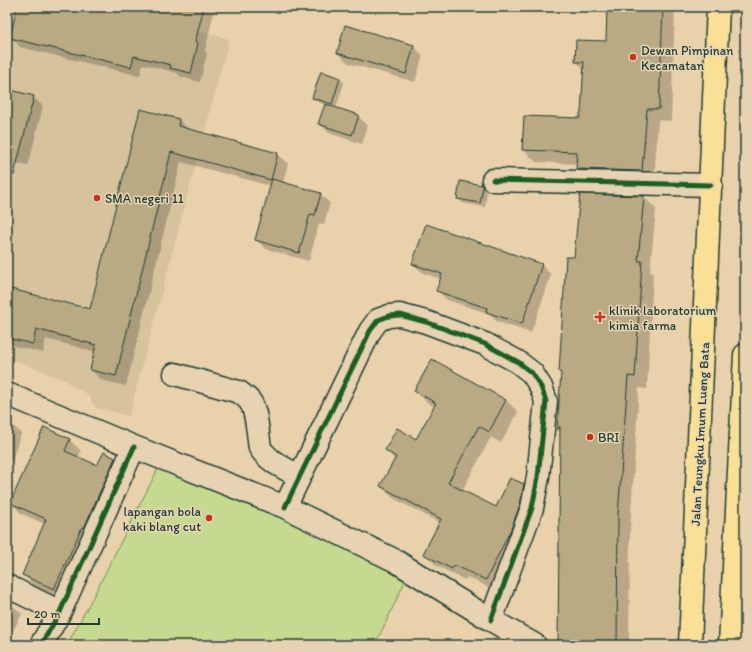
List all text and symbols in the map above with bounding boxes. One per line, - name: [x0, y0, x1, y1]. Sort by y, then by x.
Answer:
- place label: Dewan Pimpinan Kecamatan: [641, 43, 734, 73]
- marker: Dewan Pimpinan Kecamatan: [628, 52, 638, 62]
- place label: SMA negeri 11: [105, 191, 184, 206]
- marker: SMA negeri 11: [92, 193, 102, 203]
- place label: klinik laboratorium kimia farma: [609, 303, 717, 333]
- marker: klinik laboratorium kimia farma: [594, 311, 606, 323]
- street label: Jalan Teungku Imum Lueng Bata: [688, 341, 712, 526]
- place label: BRI: [598, 430, 619, 445]
- marker: BRI: [585, 432, 595, 442]
- place label: lapangan bola kaki blang cut: [123, 504, 202, 534]
- marker: lapangan bola kaki blang cut: [204, 513, 214, 523]
- scale bar: [28, 600, 99, 626]
- text: 20 m: [34, 607, 61, 621]

